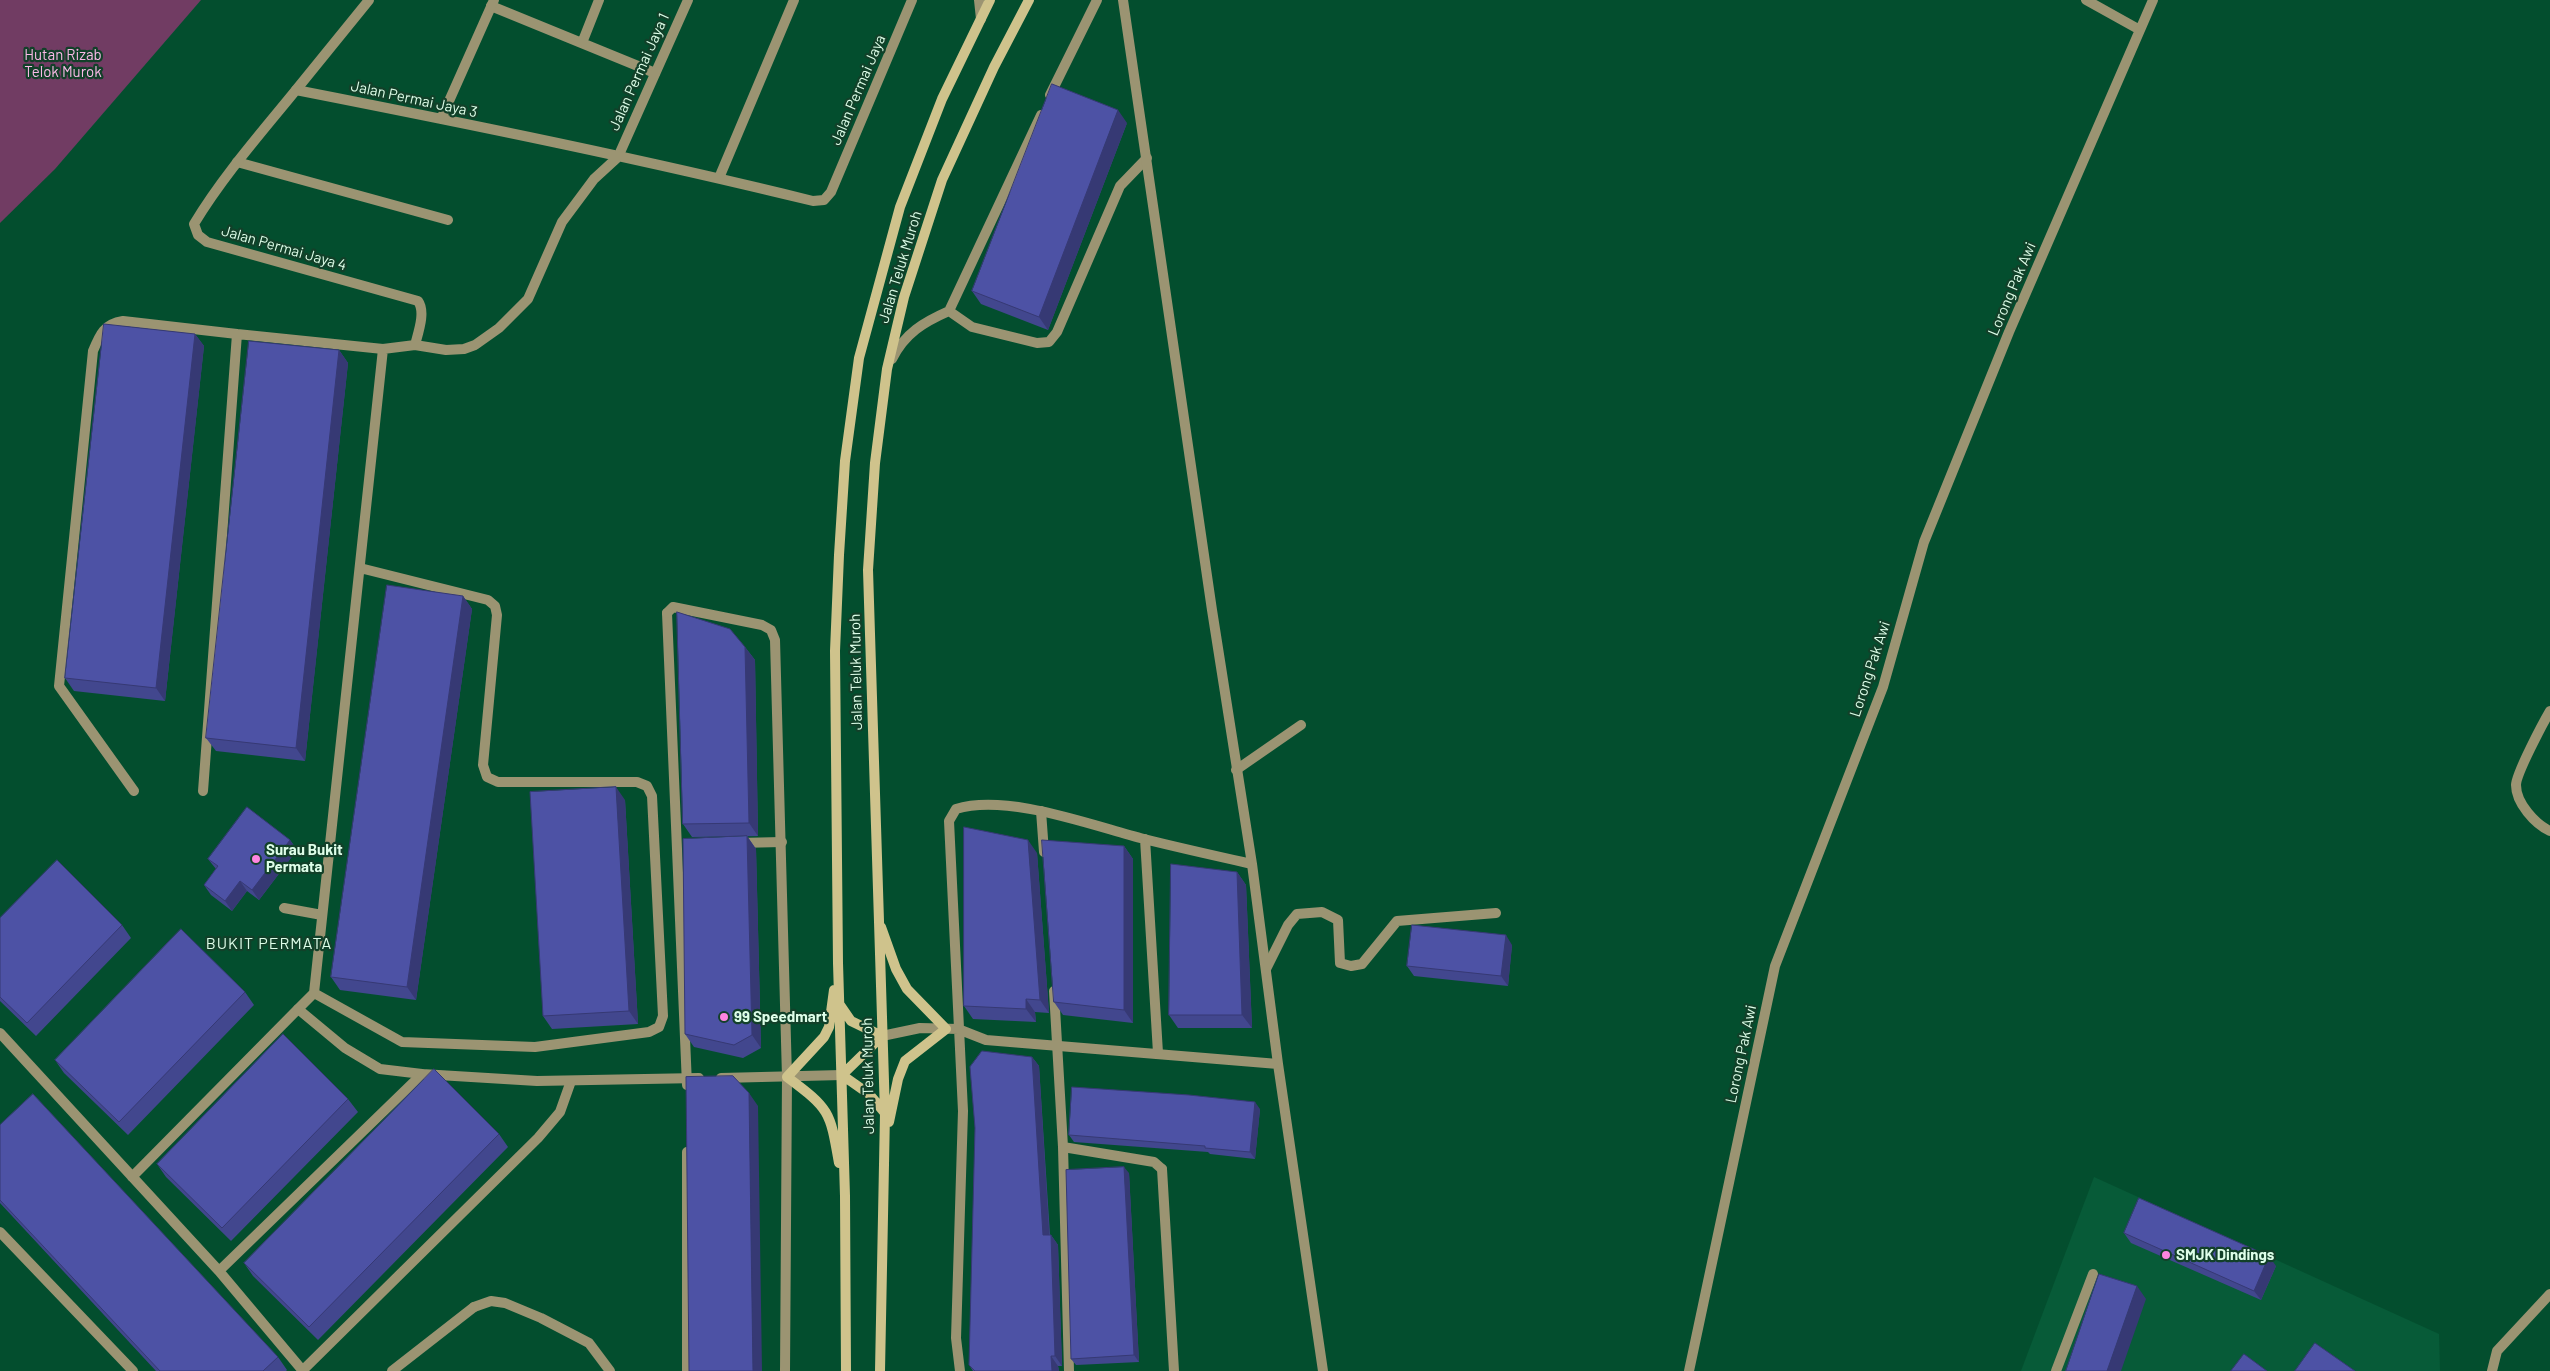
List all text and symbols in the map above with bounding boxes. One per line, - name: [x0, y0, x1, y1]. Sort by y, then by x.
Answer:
- street label: Jalan Permai Jaya 1: [605, 11, 673, 133]
- street label: Jalan Permai Jaya: [827, 32, 889, 148]
- park label: Hutan Rizab Telok Murok: [24, 46, 102, 81]
- street label: Jalan Permai Jaya 3: [349, 77, 479, 121]
- street label: Jalan Teluk Muroh: [874, 209, 926, 325]
- street label: Jalan Permai Jaya 4: [219, 222, 349, 274]
- street label: Lorong Pak Awi: [1984, 240, 2040, 338]
- street label: Jalan Teluk Muroh: [846, 614, 866, 730]
- street label: Lorong Pak Awi: [1846, 619, 1894, 719]
- place label: Surau Bukit Permata: [266, 841, 343, 876]
- marker: Surau Bukit Permata: [250, 853, 262, 865]
- district label: BUKIT PERMATA: [204, 934, 334, 954]
- street label: Lorong Pak Awi: [1722, 1003, 1760, 1105]
- place label: 99 Speedmart: [734, 1008, 827, 1026]
- marker: 99 Speedmart: [718, 1011, 730, 1023]
- street label: Jalan Teluk Muroh: [858, 1018, 878, 1134]
- place label: SMJK Dindings: [2176, 1246, 2274, 1264]
- marker: SMJK Dindings: [2160, 1249, 2172, 1261]

